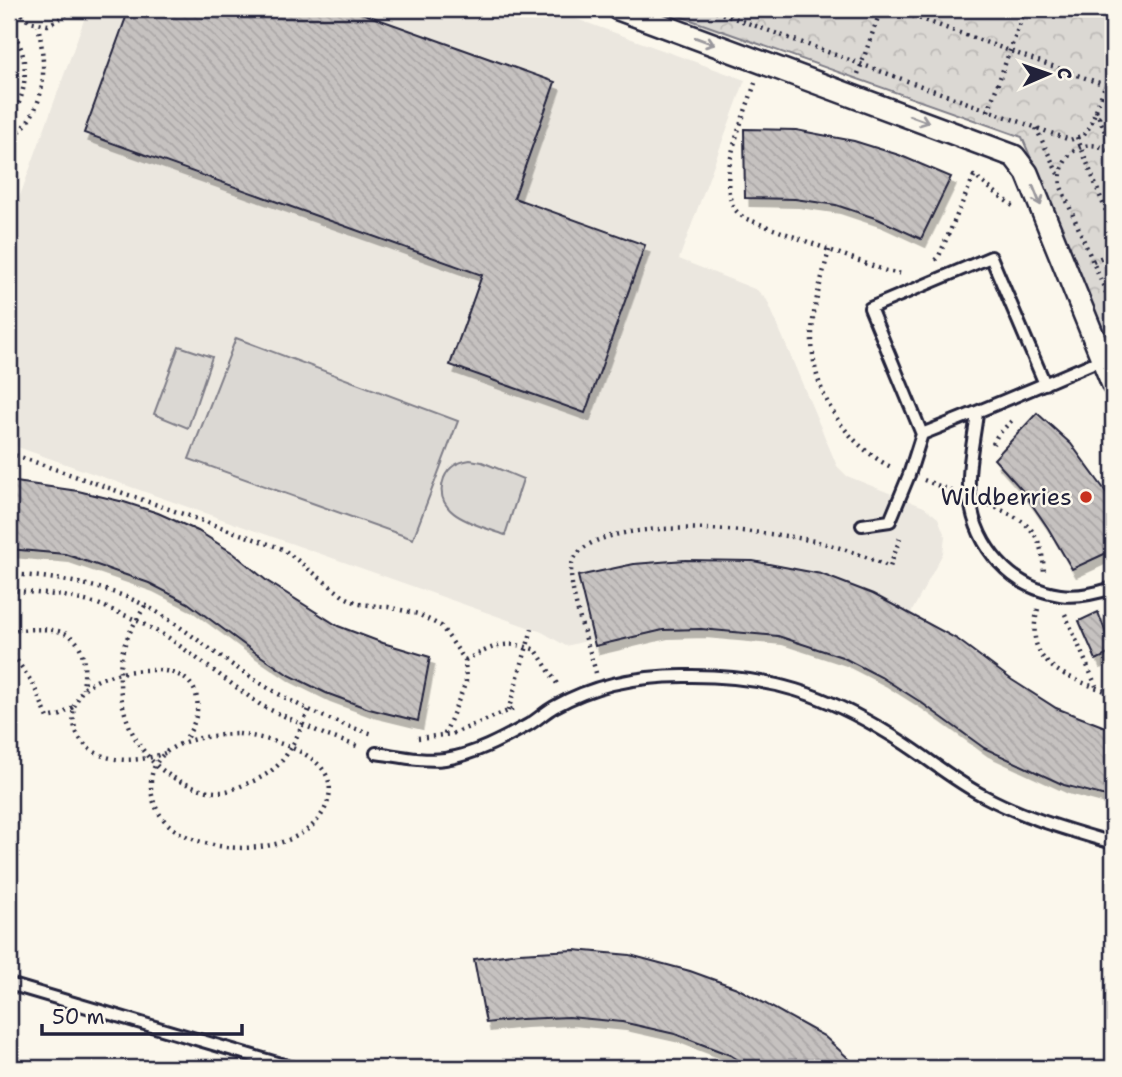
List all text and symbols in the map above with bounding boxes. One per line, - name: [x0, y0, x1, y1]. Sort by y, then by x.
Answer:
- one-way arrow: [694, 35, 716, 48]
- north arrow: [1014, 38, 1084, 108]
- text: С: [1052, 67, 1077, 80]
- one-way arrow: [907, 114, 929, 126]
- one-way arrow: [1031, 184, 1044, 206]
- place label: Wildberries: [940, 481, 1072, 513]
- marker: Wildberries: [1078, 489, 1094, 505]
- scale bar: [42, 993, 242, 1037]
- text: 50 m: [52, 1003, 105, 1031]

